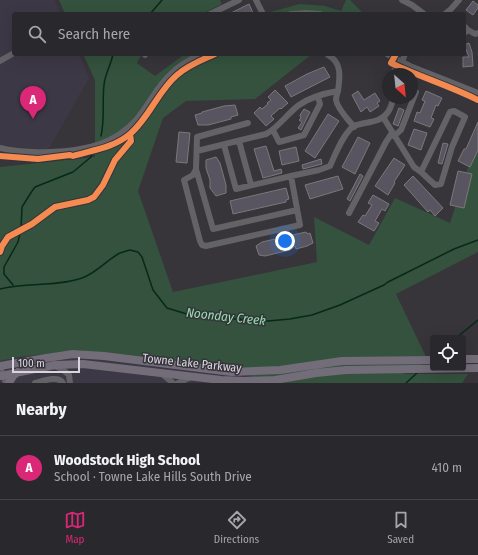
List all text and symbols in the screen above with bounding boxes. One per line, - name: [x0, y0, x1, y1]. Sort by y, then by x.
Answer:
- search box: [12, 12, 466, 56]
- icon: search: [26, 23, 48, 45]
- text: Search here: [58, 25, 130, 43]
- north arrow: [382, 68, 418, 104]
- pin: A: [20, 86, 46, 119]
- your location: [275, 231, 295, 251]
- water label: Noonday Creek: [185, 305, 267, 328]
- map controls: [430, 335, 466, 371]
- button: locate: [430, 335, 466, 371]
- street label: Towne Lake Parkway: [142, 351, 243, 375]
- scale bar: [12, 355, 80, 374]
- text: 100 m: [18, 357, 45, 370]
- text: Nearby: [16, 399, 67, 420]
- text: Woodstock High School: [54, 451, 200, 469]
- text: A: [25, 460, 33, 475]
- text: 410 m: [432, 460, 462, 475]
- text: School · Towne Lake Hills South Drive: [54, 469, 252, 484]
- tab: Map: [64, 509, 86, 546]
- tab: Directions: [214, 509, 259, 546]
- tab: Saved: [387, 509, 414, 546]

